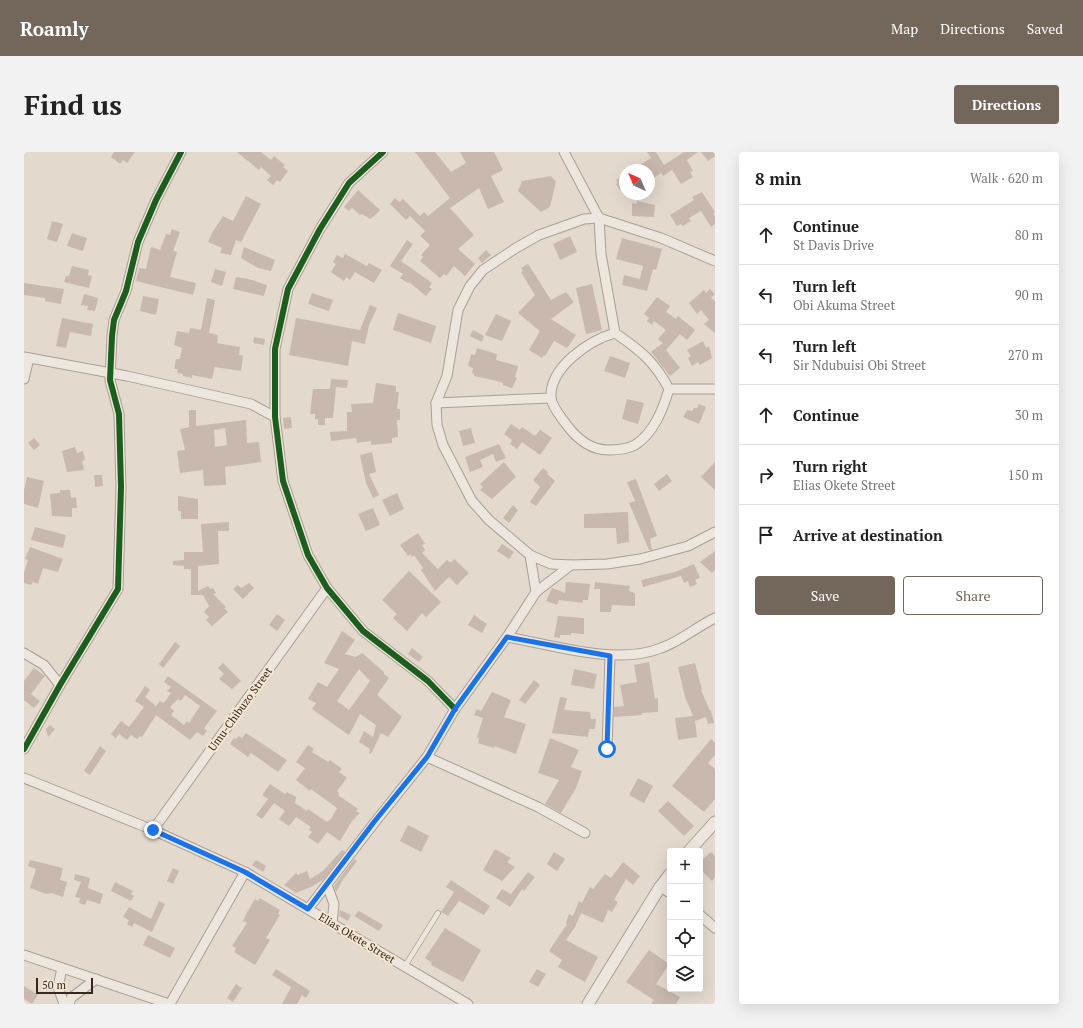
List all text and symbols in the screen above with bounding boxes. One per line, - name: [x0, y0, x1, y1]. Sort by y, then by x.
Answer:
- text: Roamly: [20, 16, 89, 41]
- text: Map: [891, 19, 918, 38]
- text: Directions: [940, 19, 1005, 38]
- text: Saved: [1027, 19, 1063, 38]
- button: Directions: [954, 85, 1059, 124]
- text: Find us: [24, 86, 122, 123]
- north arrow: [619, 164, 655, 200]
- text: 8 min: [755, 167, 802, 190]
- text: Walk · 620 m: [970, 169, 1043, 187]
- text: Continue: [793, 216, 859, 236]
- icon: ahead: [755, 224, 777, 246]
- text: 80 m: [1015, 226, 1043, 244]
- text: St Davis Drive: [793, 236, 874, 254]
- text: Turn left: [793, 276, 857, 296]
- icon: left: [755, 284, 777, 306]
- text: 90 m: [1015, 286, 1043, 304]
- text: Obi Akuma Street: [793, 296, 895, 314]
- text: Turn left: [793, 336, 857, 356]
- icon: left: [755, 344, 777, 366]
- text: 270 m: [1008, 346, 1043, 364]
- text: Sir Ndubuisi Obi Street: [793, 356, 926, 374]
- icon: ahead: [755, 404, 777, 426]
- text: Continue: [793, 405, 859, 425]
- text: 30 m: [1015, 406, 1043, 424]
- text: Turn right: [793, 456, 868, 476]
- icon: right: [755, 464, 777, 486]
- text: 150 m: [1008, 466, 1043, 484]
- text: Elias Okete Street: [793, 476, 896, 494]
- icon: arrive: [755, 524, 777, 546]
- text: Arrive at destination: [793, 525, 943, 545]
- button: Save: [755, 576, 895, 615]
- button: Share: [903, 576, 1043, 615]
- street label: Umu-Chibuzo Street: [205, 664, 275, 754]
- route start: [598, 740, 616, 758]
- route end: [144, 821, 162, 839]
- map controls: [667, 848, 703, 992]
- button: +: [667, 848, 703, 884]
- button: −: [667, 884, 703, 920]
- street label: Elias Okete Street: [316, 910, 398, 966]
- button: locate: [667, 920, 703, 956]
- button: layers: [667, 956, 703, 992]
- scale bar: [36, 976, 93, 995]
- text: 50 m: [42, 978, 66, 992]

